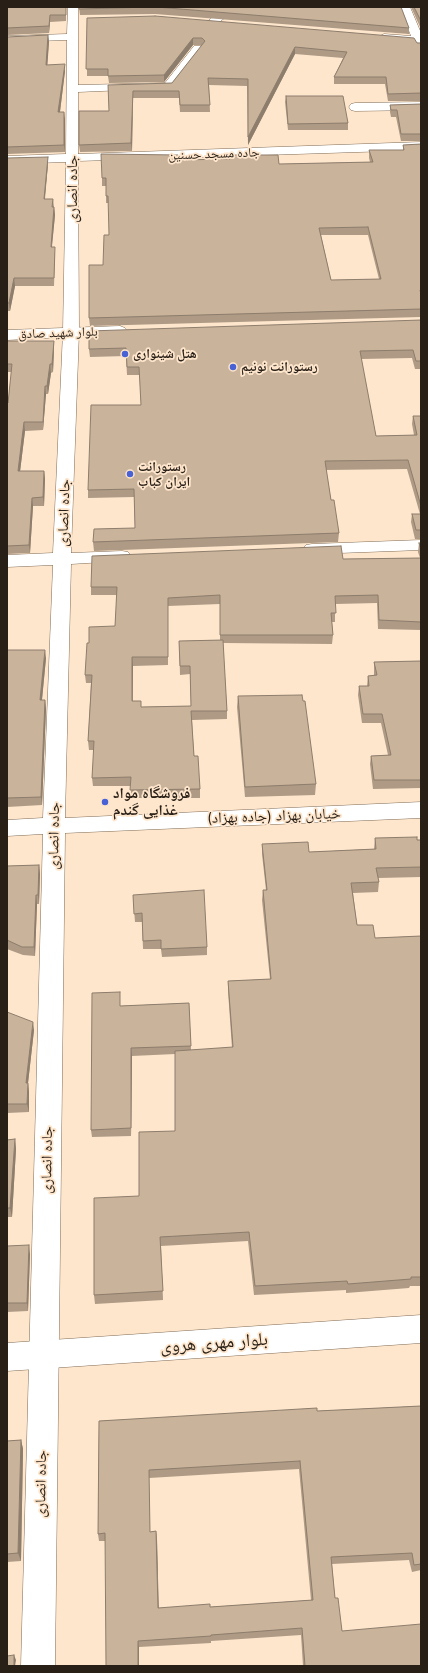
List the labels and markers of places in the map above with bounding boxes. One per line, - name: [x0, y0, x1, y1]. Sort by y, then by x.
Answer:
- place label: هتل شینواری: [133, 346, 197, 362]
- marker: هتل شینواری: [120, 349, 130, 359]
- place label: رستورانت نونیم: [241, 359, 318, 375]
- marker: رستورانت نونیم: [228, 362, 238, 372]
- place label: رستورانت ایران کباب: [138, 459, 190, 490]
- marker: رستورانت ایران کباب: [125, 469, 135, 479]
- place label: فروشگاه مواد غذایی گندم: [113, 784, 190, 819]
- marker: فروشگاه مواد غذایی گندم: [100, 797, 110, 807]

